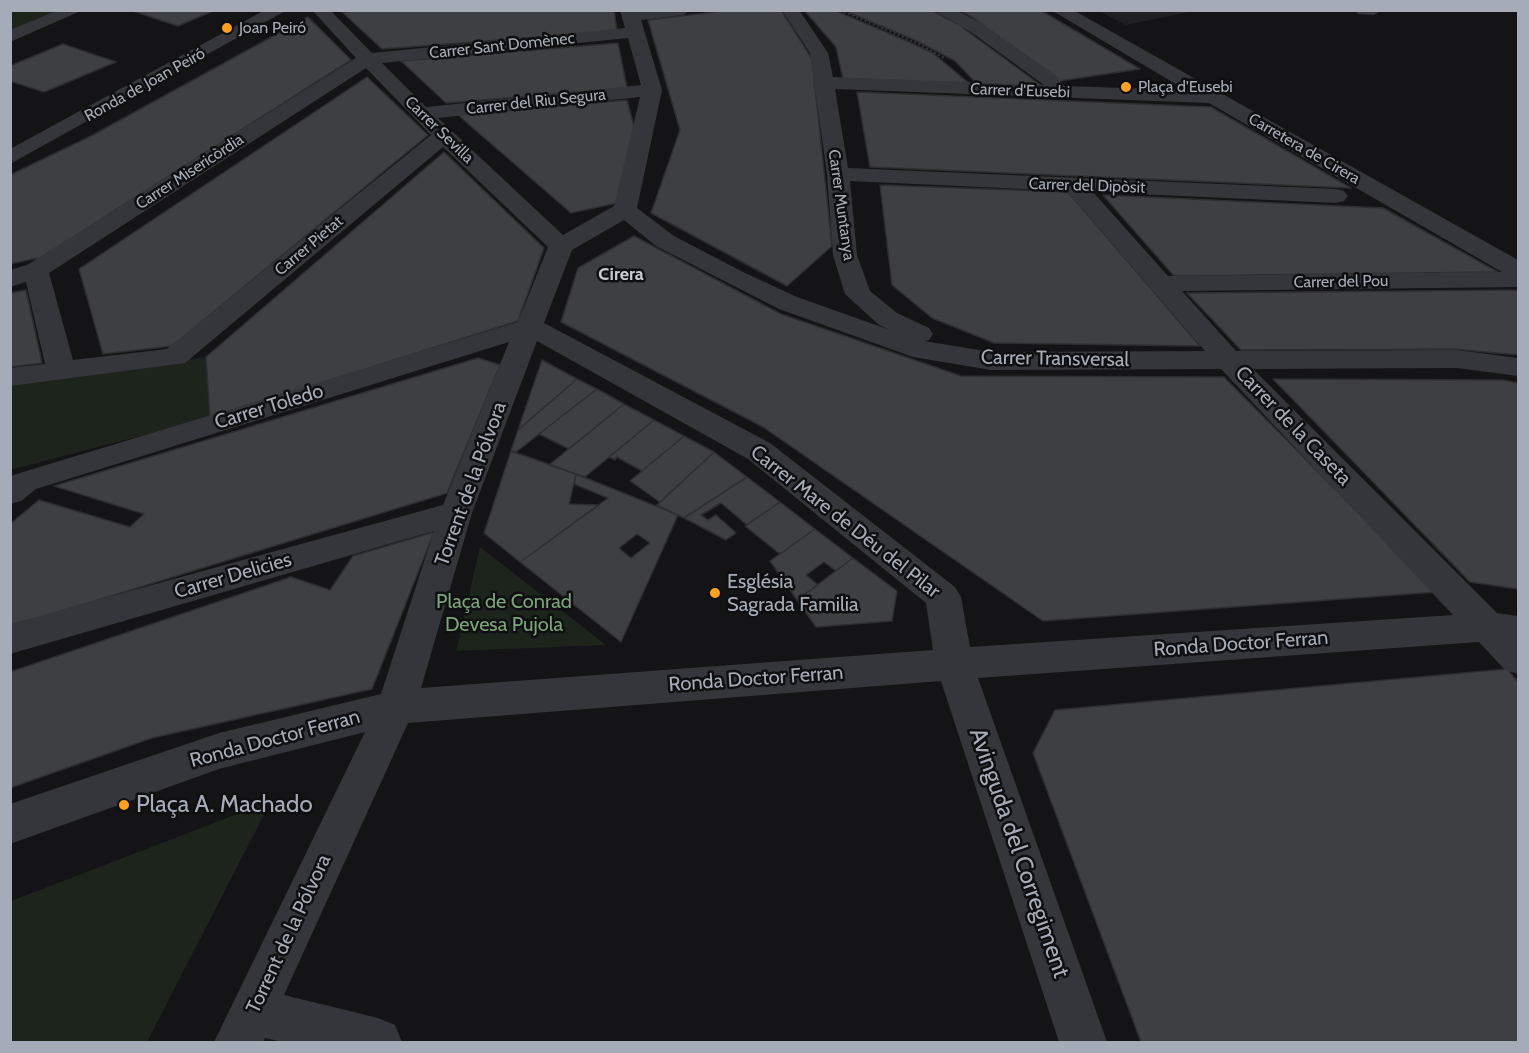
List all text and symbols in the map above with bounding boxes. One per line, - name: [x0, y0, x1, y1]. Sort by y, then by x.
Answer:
- place label: Joan Peiró: [239, 18, 306, 38]
- marker: Joan Peiró: [220, 21, 234, 35]
- street label: Carrer Sant Domènec: [428, 29, 576, 63]
- street label: Ronda de Joan Peiró: [81, 44, 209, 126]
- place label: Plaça d'Eusebi: [1138, 77, 1233, 97]
- street label: Carrer d'Eusebi: [970, 80, 1070, 102]
- marker: Plaça d'Eusebi: [1119, 80, 1133, 94]
- street label: Carrer del Riu Segura: [465, 85, 607, 119]
- street label: Carrer Sevilla: [401, 92, 477, 168]
- street label: Carretera de Cirera: [1245, 109, 1363, 189]
- street label: Carrer Misericòrdia: [133, 130, 247, 214]
- street label: Carrer Muntanya: [824, 148, 858, 262]
- street label: Carrer del Dipòsit: [1028, 174, 1146, 198]
- street label: Carrer Pietat: [271, 212, 347, 280]
- district label: Cirera: [598, 264, 644, 286]
- street label: Carrer del Pou: [1293, 272, 1389, 292]
- street label: Carrer Transversal: [981, 346, 1129, 372]
- street label: Carrer de la Caseta: [1230, 361, 1356, 491]
- street label: Carrer Toledo: [212, 379, 326, 435]
- street label: Torrent de la Pólvora: [430, 399, 512, 569]
- street label: Carrer Mare de Déu del Pilar: [745, 440, 945, 604]
- street label: Carrer Delicies: [172, 548, 294, 604]
- place label: Església Sagrada Familia: [727, 570, 858, 617]
- marker: Església Sagrada Familia: [708, 586, 722, 600]
- park label: Plaça de Conrad Devesa Pujola: [436, 590, 572, 637]
- street label: Ronda Doctor Ferran: [1153, 626, 1329, 662]
- street label: Ronda Doctor Ferran: [668, 661, 844, 697]
- street label: Ronda Doctor Ferran: [187, 705, 363, 773]
- street label: Avinguda del Corregiment: [963, 724, 1075, 982]
- place label: Plaça A. Machado: [136, 791, 313, 819]
- marker: Plaça A. Machado: [117, 798, 131, 812]
- street label: Torrent de la Pólvora: [242, 851, 336, 1017]

